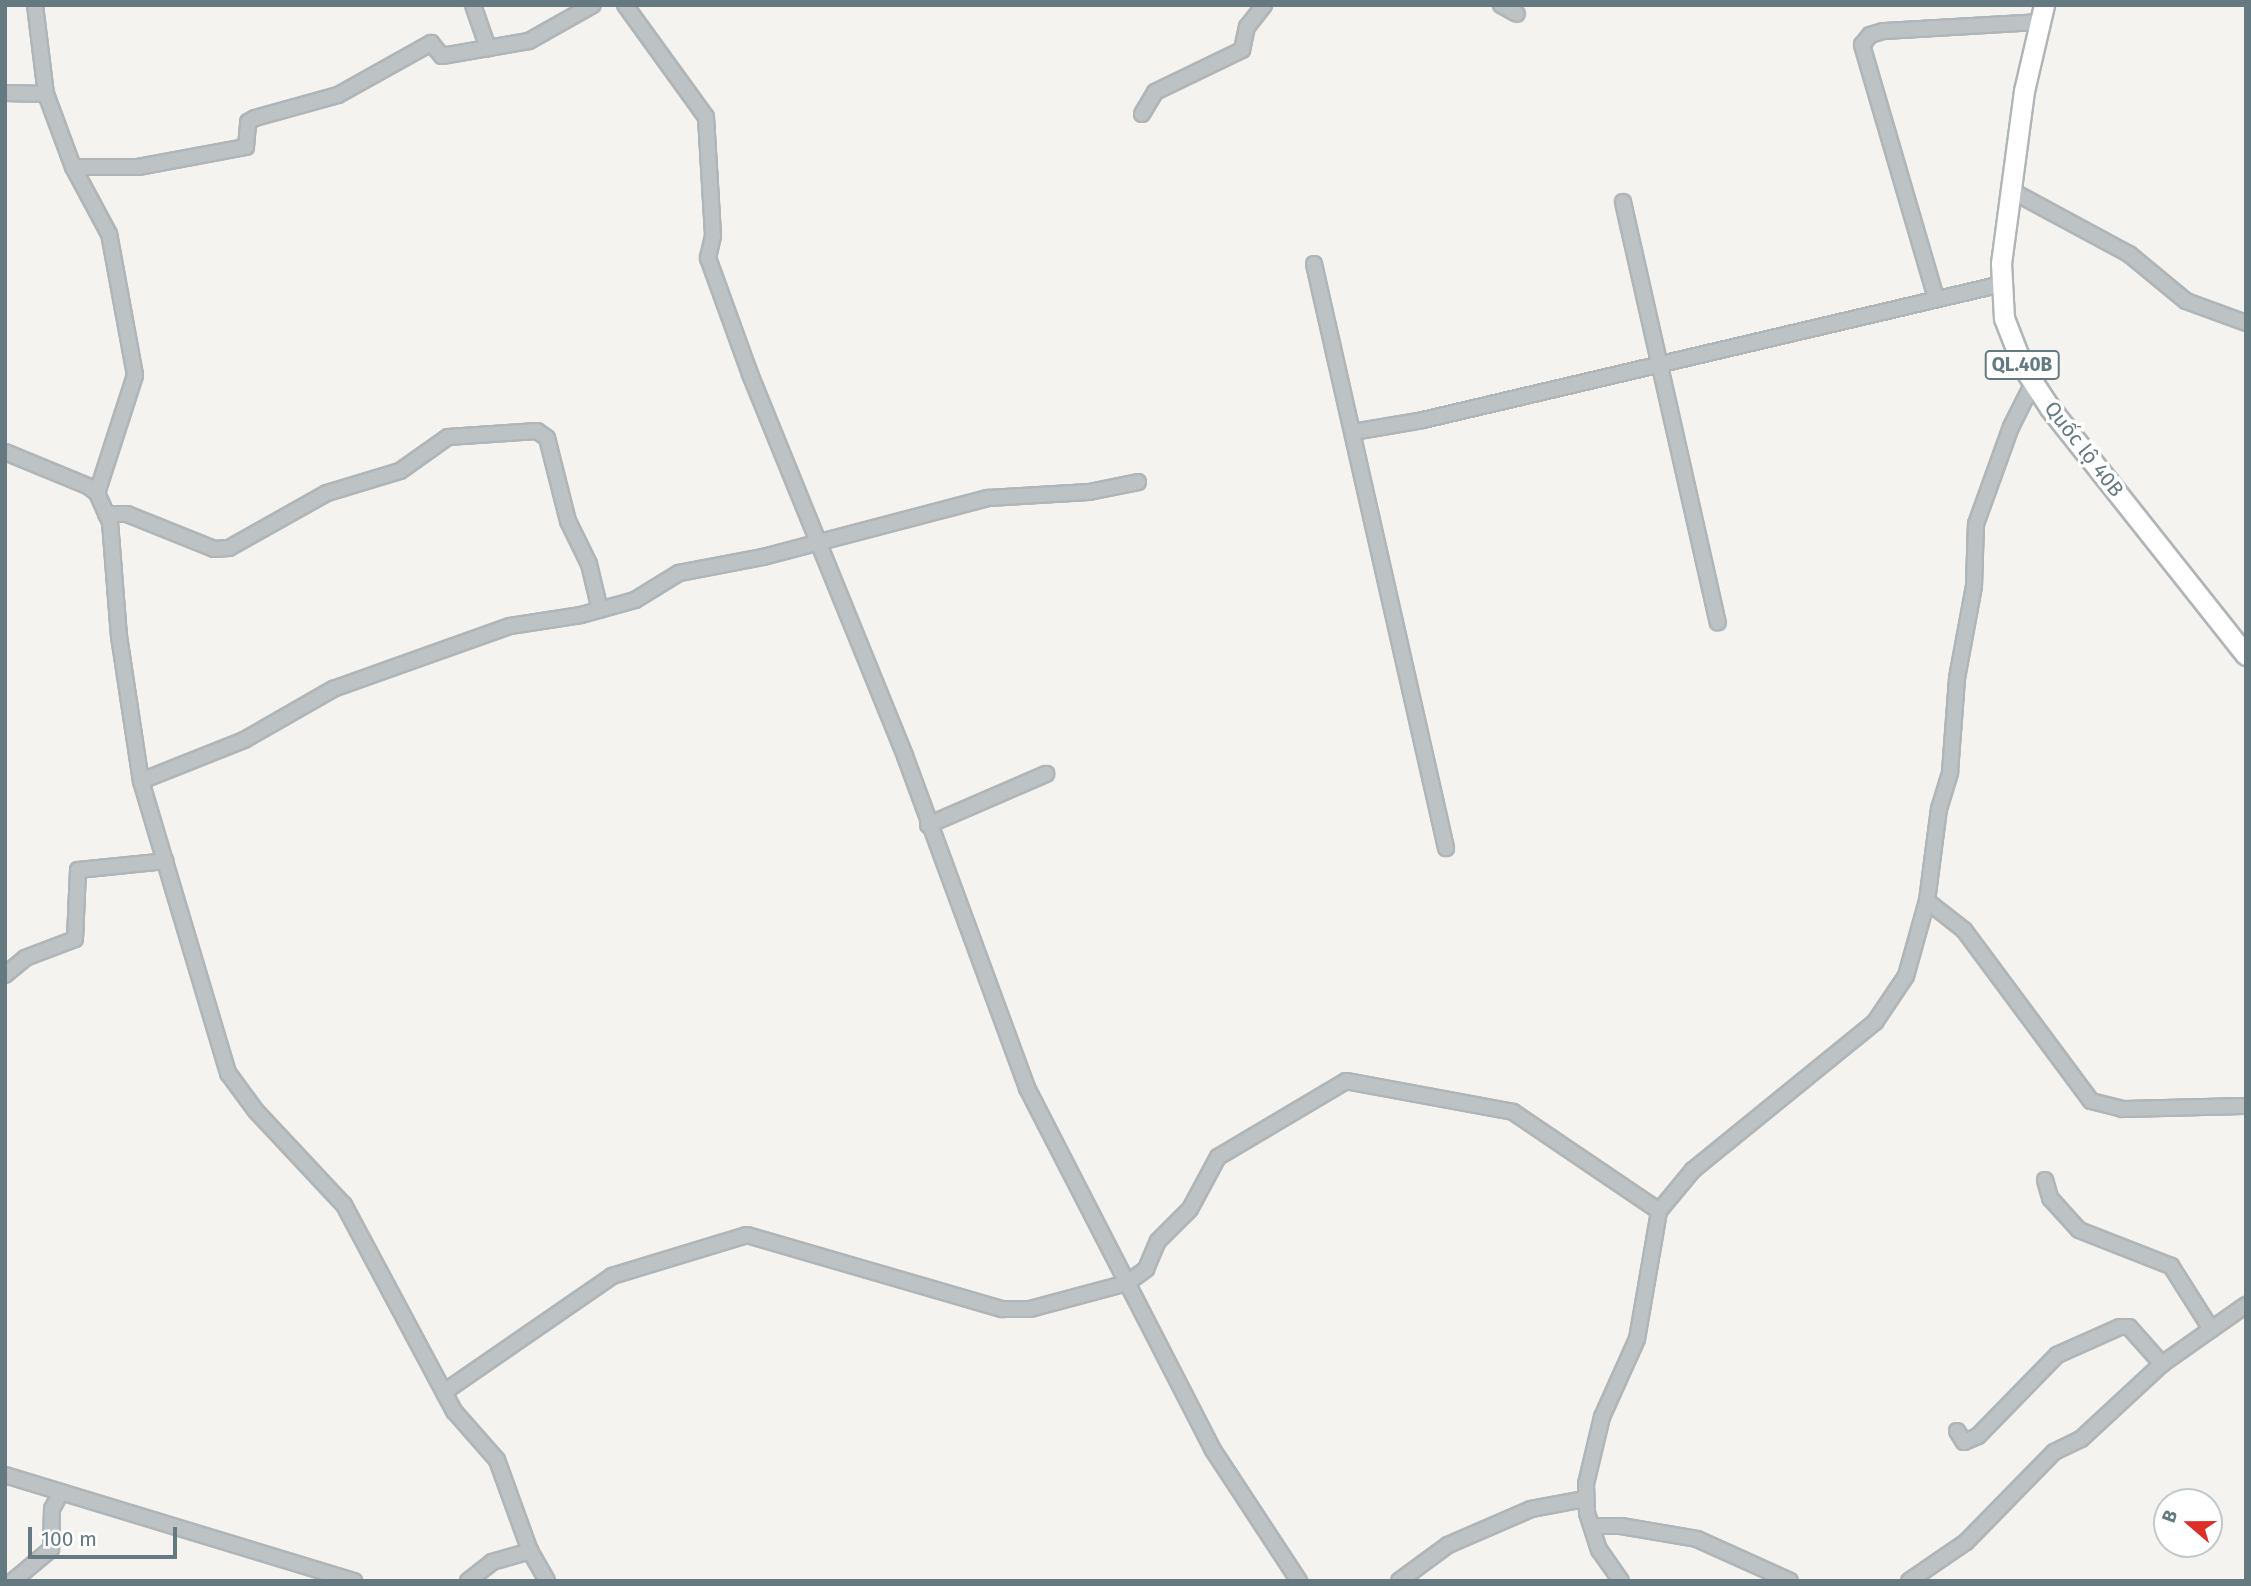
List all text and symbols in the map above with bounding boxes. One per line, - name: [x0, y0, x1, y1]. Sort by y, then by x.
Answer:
- road number: QL.40B: [1983, 350, 2060, 380]
- street label: Quốc lộ 40B: [2039, 396, 2129, 502]
- north arrow: [2153, 1488, 2223, 1558]
- text: B: [2157, 1507, 2182, 1526]
- scale bar: [32, 1512, 180, 1556]
- text: 100 m: [41, 1526, 97, 1552]

